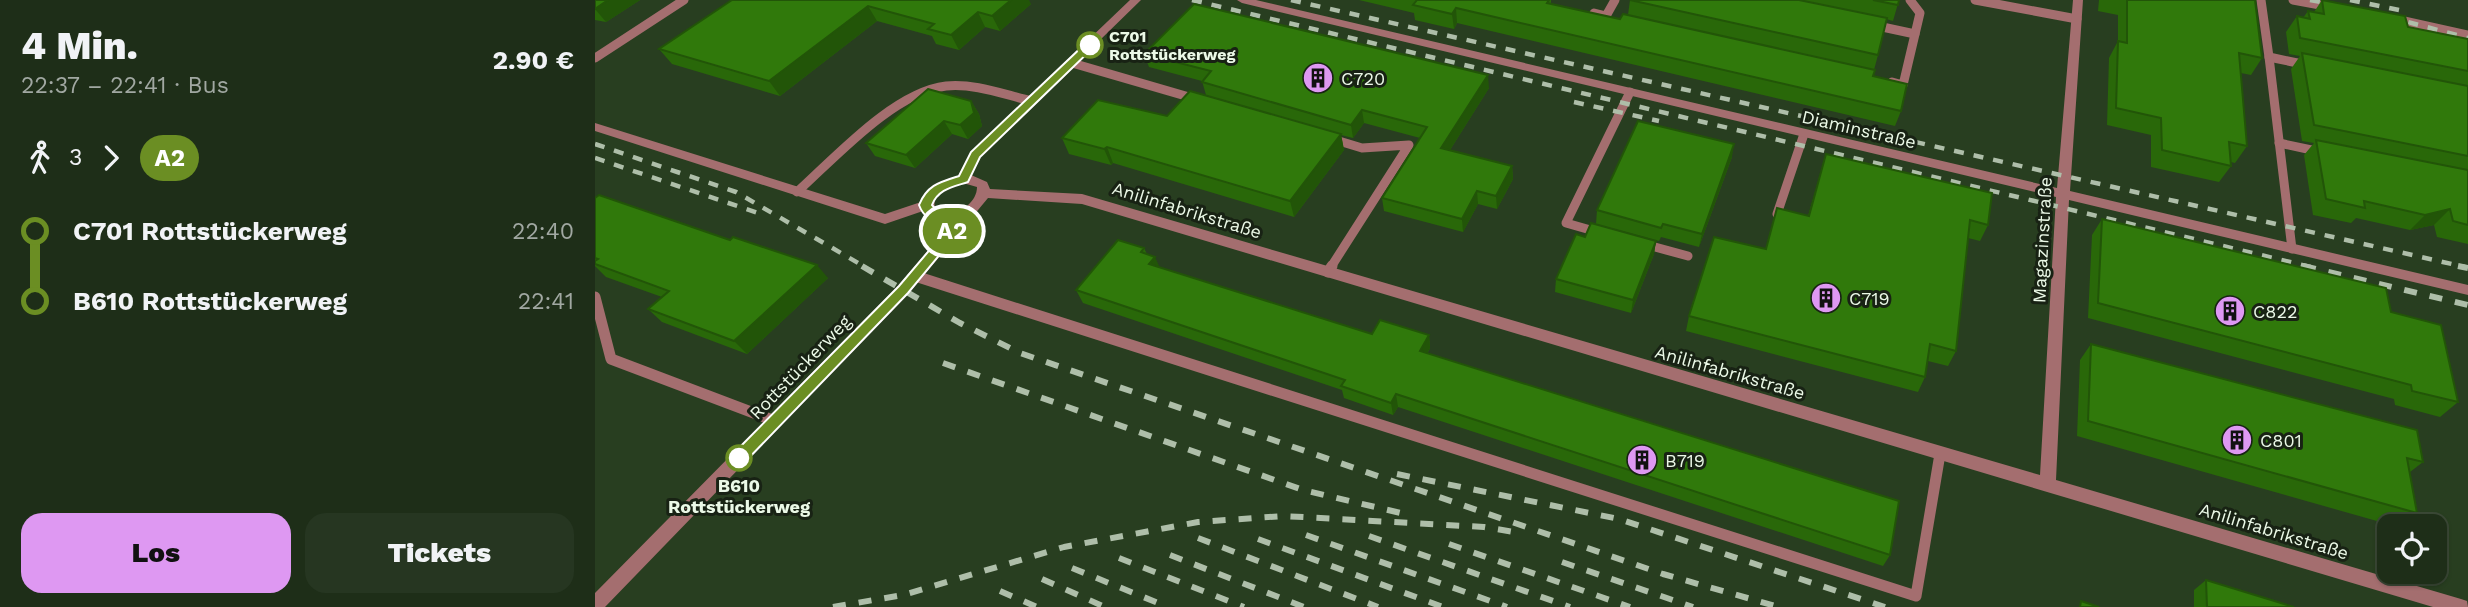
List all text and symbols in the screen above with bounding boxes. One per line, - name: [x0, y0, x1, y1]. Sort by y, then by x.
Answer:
- text: 4 Min.: [21, 24, 138, 68]
- place label: C701 Rottstückerweg: [1109, 27, 1235, 64]
- marker: C701 Rottstückerweg: [1077, 32, 1103, 58]
- text: 2.90 €: [493, 45, 574, 75]
- building icon: C720: [1301, 61, 1335, 95]
- place label: C720: [1341, 68, 1385, 89]
- text: 22:37 – 22:41 · Bus: [21, 72, 229, 99]
- street label: Diaminstraße: [1800, 106, 1918, 152]
- icon: walk: [21, 139, 59, 177]
- icon: forward: [92, 139, 130, 177]
- text: 3: [69, 144, 82, 171]
- text: A2: [154, 144, 185, 172]
- street label: Magazinstraße: [2028, 176, 2056, 304]
- street label: Anilinfabrikstraße: [1110, 177, 1264, 243]
- line badge: A2: [921, 208, 983, 254]
- text: C701 Rottstückerweg: [73, 216, 347, 246]
- text: A2: [937, 217, 967, 245]
- text: 22:40: [512, 218, 574, 245]
- building icon: C719: [1809, 281, 1843, 315]
- text: B610 Rottstückerweg: [73, 286, 347, 316]
- text: 22:41: [518, 288, 574, 315]
- place label: C719: [1849, 288, 1890, 309]
- building icon: C822: [2213, 294, 2247, 328]
- place label: C822: [2253, 301, 2297, 322]
- street label: Rottstückerweg: [745, 310, 855, 423]
- street label: Anilinfabrikstraße: [1653, 341, 1807, 403]
- building icon: C801: [2220, 423, 2254, 457]
- place label: C801: [2260, 430, 2302, 451]
- building icon: B719: [1625, 443, 1659, 477]
- marker: B610 Rottstückerweg: [726, 445, 752, 471]
- place label: B719: [1665, 450, 1705, 471]
- place label: B610 Rottstückerweg: [668, 475, 811, 517]
- street label: Anilinfabrikstraße: [2197, 498, 2351, 564]
- button: Los: [21, 513, 291, 593]
- button: Tickets: [305, 513, 574, 593]
- map controls: [2377, 514, 2447, 584]
- button: locate: [2377, 514, 2447, 584]

